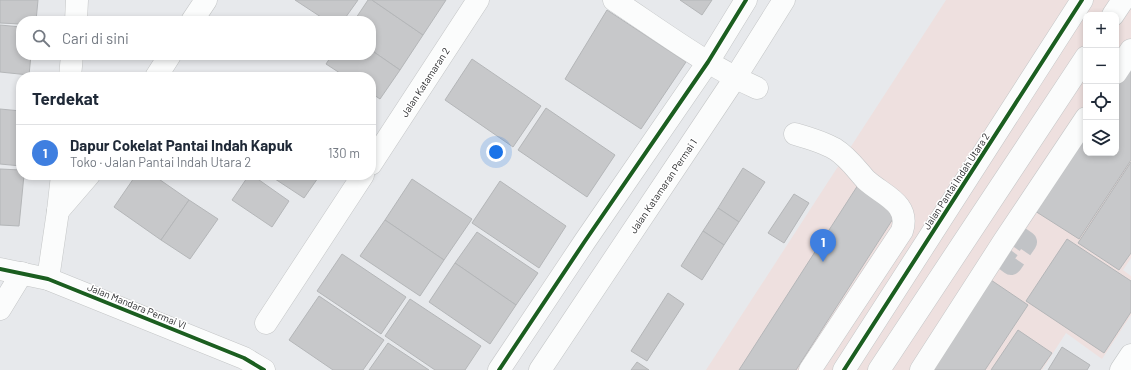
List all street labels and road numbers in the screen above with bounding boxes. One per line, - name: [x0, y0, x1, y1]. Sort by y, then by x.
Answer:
- street label: Jalan Katamaran 2: [398, 45, 452, 119]
- street label: Jalan Pantai Indah Utara 2: [920, 131, 992, 231]
- street label: Jalan Katamaran Permai 1: [627, 137, 699, 235]
- street label: Jalan Mandara Permai VI: [86, 281, 188, 331]

